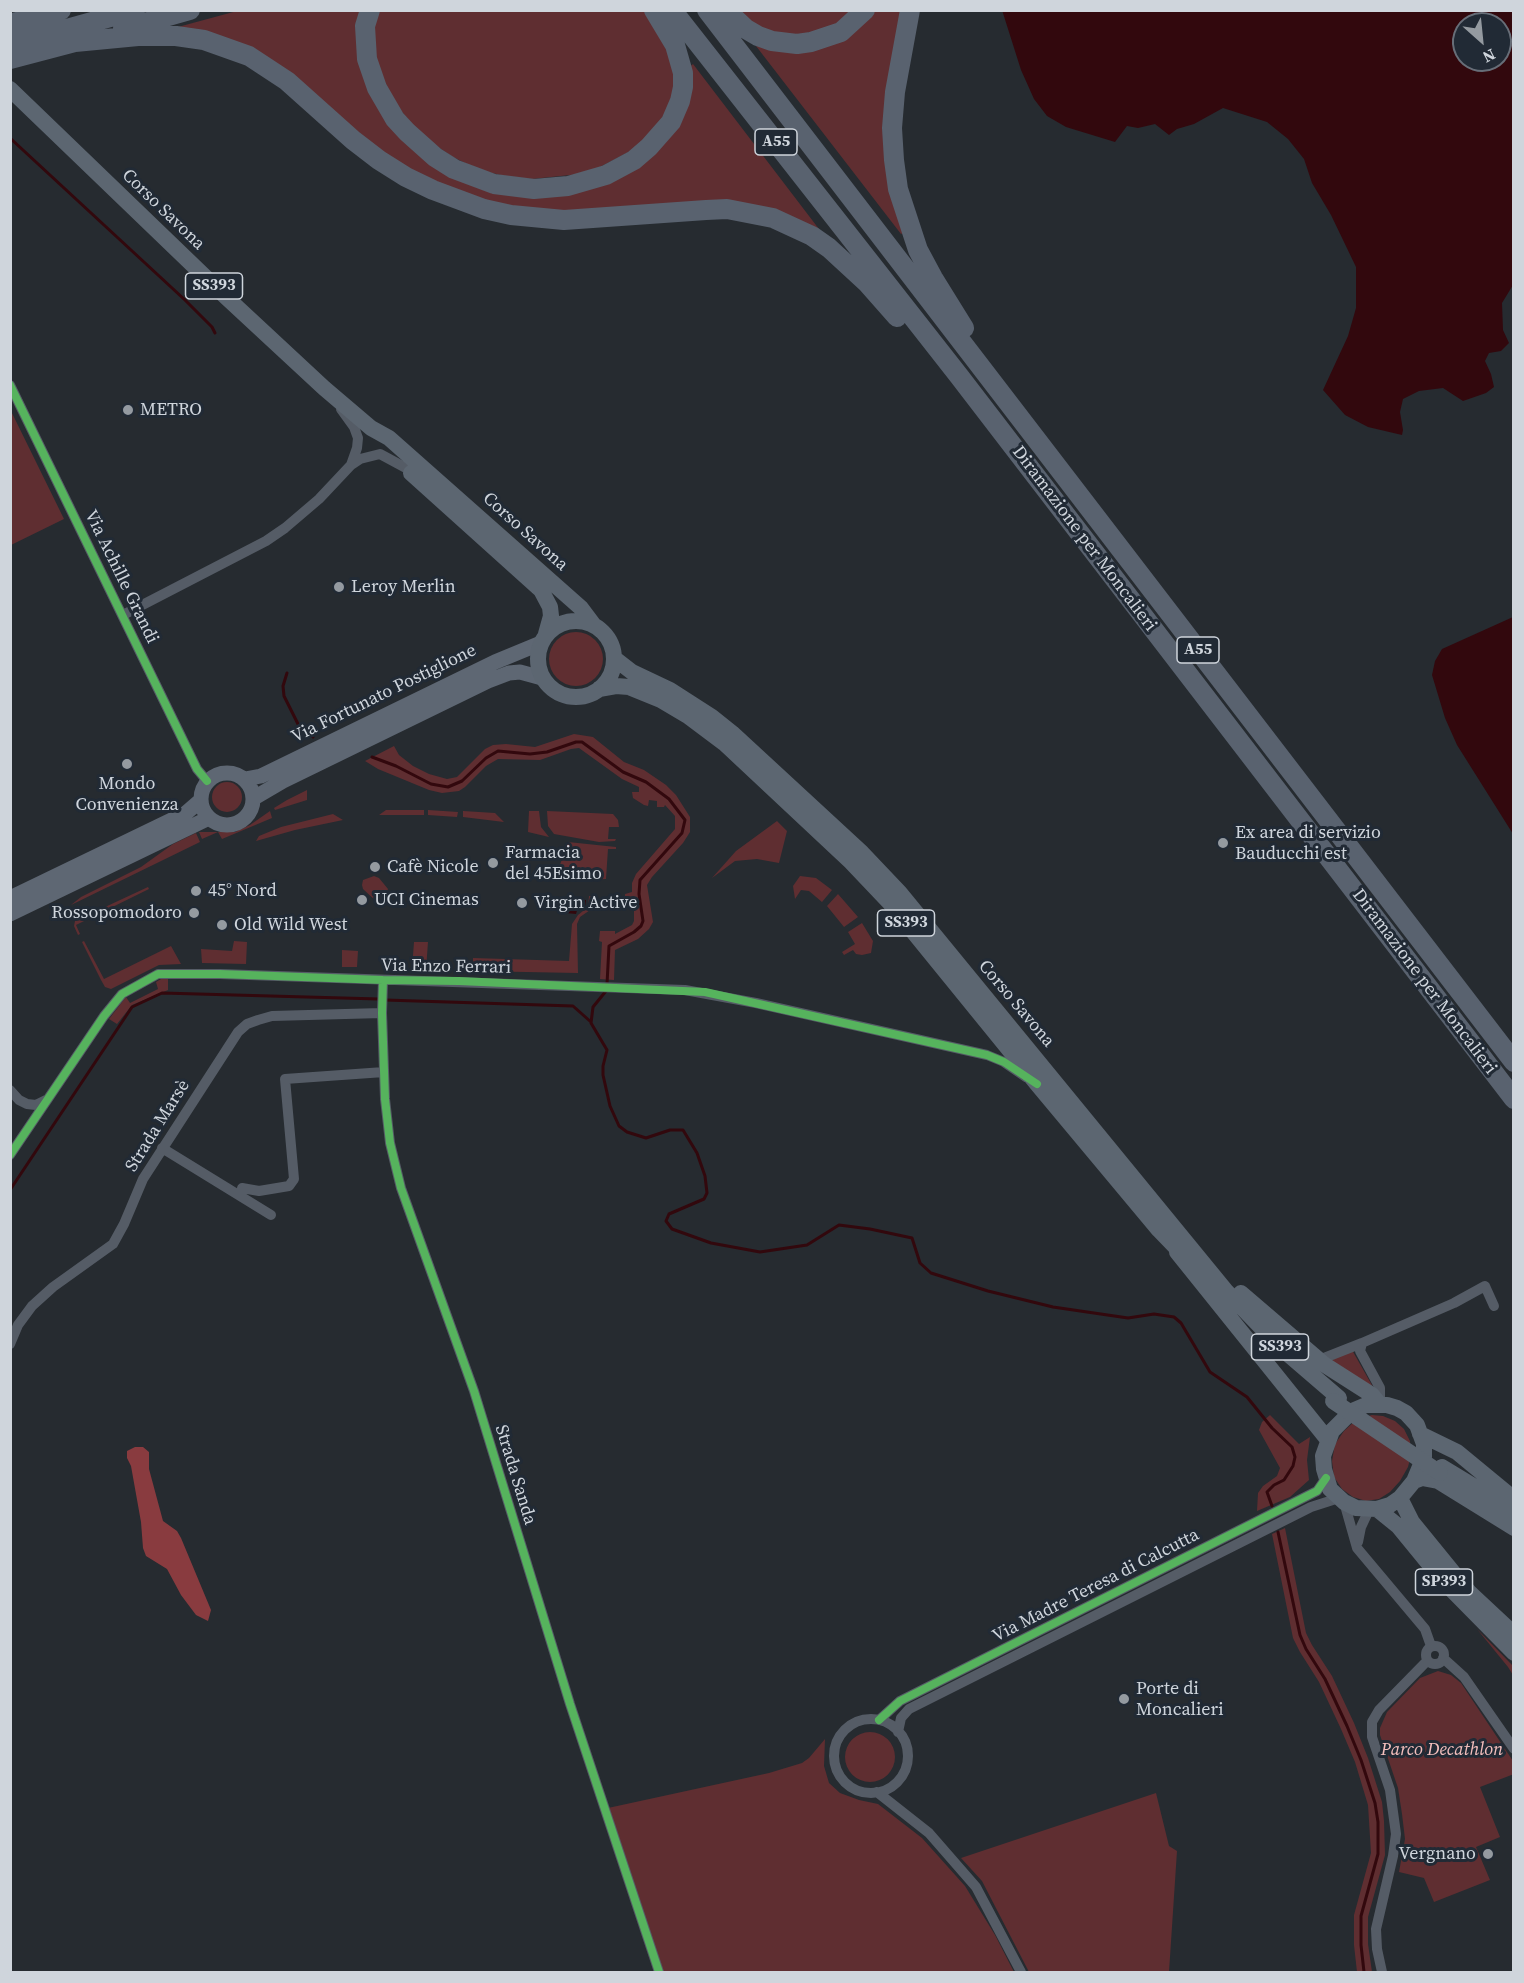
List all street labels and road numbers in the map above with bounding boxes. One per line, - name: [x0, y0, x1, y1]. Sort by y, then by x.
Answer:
- road number: A55: [755, 129, 797, 155]
- street label: Corso Savona: [117, 165, 209, 255]
- road number: SS393: [186, 273, 242, 299]
- street label: Diramazione per Moncalieri: [1007, 442, 1161, 636]
- street label: Corso Savona: [478, 488, 572, 576]
- street label: Via Achille Grandi: [79, 507, 163, 647]
- road number: A55: [1177, 637, 1219, 663]
- street label: Via Fortunato Postiglione: [288, 640, 480, 748]
- street label: Diramazione per Moncalieri: [1347, 885, 1501, 1079]
- road number: SS393: [878, 910, 934, 936]
- street label: Via Enzo Ferrari: [381, 955, 511, 979]
- street label: Corso Savona: [973, 956, 1059, 1052]
- street label: Strada Marsè: [121, 1076, 195, 1176]
- road number: SS393: [1252, 1334, 1308, 1360]
- street label: Strada Sanda: [490, 1422, 540, 1528]
- street label: Via Madre Teresa di Calcutta: [989, 1524, 1203, 1648]
- road number: SP393: [1416, 1569, 1472, 1595]

